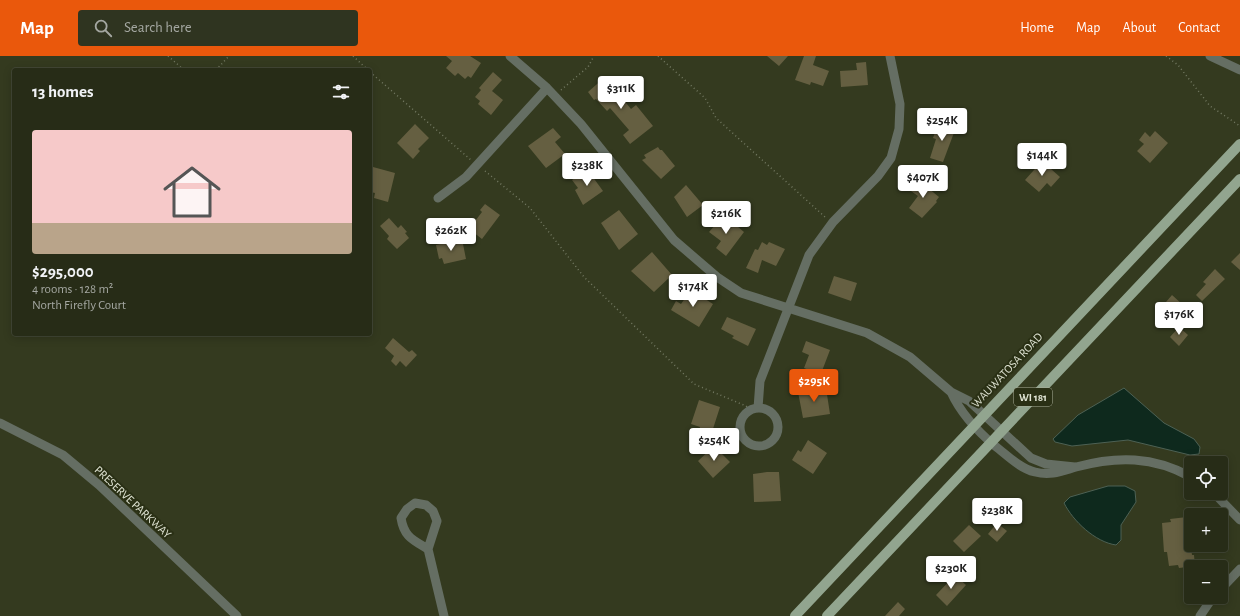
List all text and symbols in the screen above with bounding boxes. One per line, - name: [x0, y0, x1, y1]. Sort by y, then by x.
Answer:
- search box: [78, 10, 358, 46]
- icon: search: [92, 17, 114, 39]
- text: Map: [20, 19, 54, 38]
- text: Search here: [124, 20, 192, 35]
- text: Home: [1020, 21, 1054, 35]
- text: Map: [1076, 21, 1100, 35]
- text: About: [1122, 21, 1156, 35]
- text: Contact: [1178, 21, 1220, 35]
- pin: $311K: [593, 76, 649, 110]
- icon: filters: [330, 81, 352, 103]
- text: $311K: [607, 82, 635, 95]
- text: 13 homes: [32, 83, 94, 100]
- pin: $254K: [914, 108, 970, 142]
- text: $254K: [926, 114, 958, 127]
- pin: $144K: [1014, 143, 1070, 177]
- text: $144K: [1026, 149, 1058, 162]
- pin: $238K: [559, 153, 615, 187]
- icon: home: [156, 156, 228, 228]
- text: $238K: [571, 159, 603, 172]
- pin: $407K: [895, 165, 951, 199]
- text: $407K: [907, 171, 939, 184]
- pin: $216K: [698, 201, 754, 235]
- text: $216K: [711, 207, 741, 220]
- pin: $262K: [423, 218, 479, 252]
- text: $262K: [435, 224, 467, 237]
- text: $295,000: [32, 263, 94, 280]
- pin: $174K: [665, 274, 721, 308]
- text: $174K: [678, 280, 708, 293]
- text: 4 rooms · 128 m²: [32, 283, 113, 296]
- text: North Firefly Court: [32, 299, 126, 312]
- pin: $176K: [1151, 302, 1207, 336]
- text: $176K: [1164, 308, 1194, 321]
- street label: WAUWATOSA ROAD: [969, 330, 1045, 410]
- pin: $295K: [786, 369, 842, 403]
- text: $295K: [798, 375, 830, 388]
- road number: WI 181: [1014, 388, 1052, 406]
- pin: $254K: [686, 428, 742, 462]
- text: $254K: [698, 434, 730, 447]
- map controls: [1184, 456, 1228, 604]
- button: locate: [1184, 456, 1228, 500]
- street label: PRESERVE PARKWAY: [92, 464, 174, 541]
- pin: $238K: [969, 498, 1025, 532]
- text: $238K: [981, 504, 1013, 517]
- button: +: [1184, 508, 1228, 552]
- pin: $230K: [923, 556, 979, 590]
- button: −: [1184, 560, 1228, 604]
- text: $230K: [935, 562, 967, 575]

